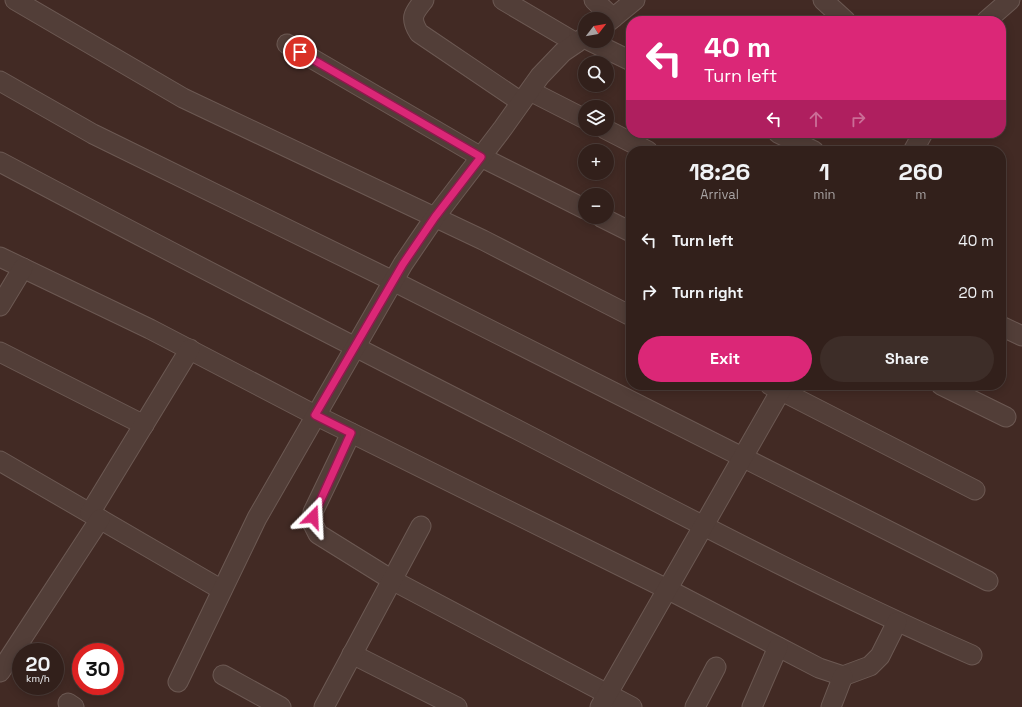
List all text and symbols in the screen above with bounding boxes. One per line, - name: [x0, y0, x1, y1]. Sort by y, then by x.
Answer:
- north arrow: [578, 12, 614, 48]
- map controls: [578, 12, 614, 224]
- text: 40 m: [704, 29, 771, 65]
- icon: left: [638, 32, 690, 84]
- pin: [283, 35, 317, 69]
- icon: arrive: [289, 41, 311, 63]
- button: search: [578, 56, 614, 92]
- text: Turn left: [704, 64, 777, 87]
- button: layers: [578, 100, 614, 136]
- icon: left: [763, 108, 785, 130]
- icon: ahead: [805, 108, 827, 130]
- icon: right: [847, 108, 869, 130]
- button: +: [578, 144, 614, 180]
- text: 18:26: [689, 156, 750, 187]
- text: 1: [819, 156, 830, 187]
- text: 260: [898, 156, 943, 187]
- text: Arrival: [700, 186, 739, 203]
- text: min: [813, 186, 836, 203]
- text: m: [915, 186, 926, 203]
- button: −: [578, 188, 614, 224]
- icon: left: [638, 229, 660, 251]
- text: Turn left: [672, 231, 734, 250]
- text: 40 m: [958, 231, 994, 250]
- icon: right: [638, 281, 660, 303]
- text: Turn right: [672, 283, 743, 302]
- text: 20 m: [959, 283, 994, 302]
- button: Exit: [638, 336, 812, 382]
- button: Share: [820, 336, 994, 382]
- position arrow: [292, 496, 334, 538]
- speed limit sign: 30: [72, 643, 124, 695]
- text: 20: [26, 651, 50, 677]
- text: km/h: [26, 672, 50, 685]

